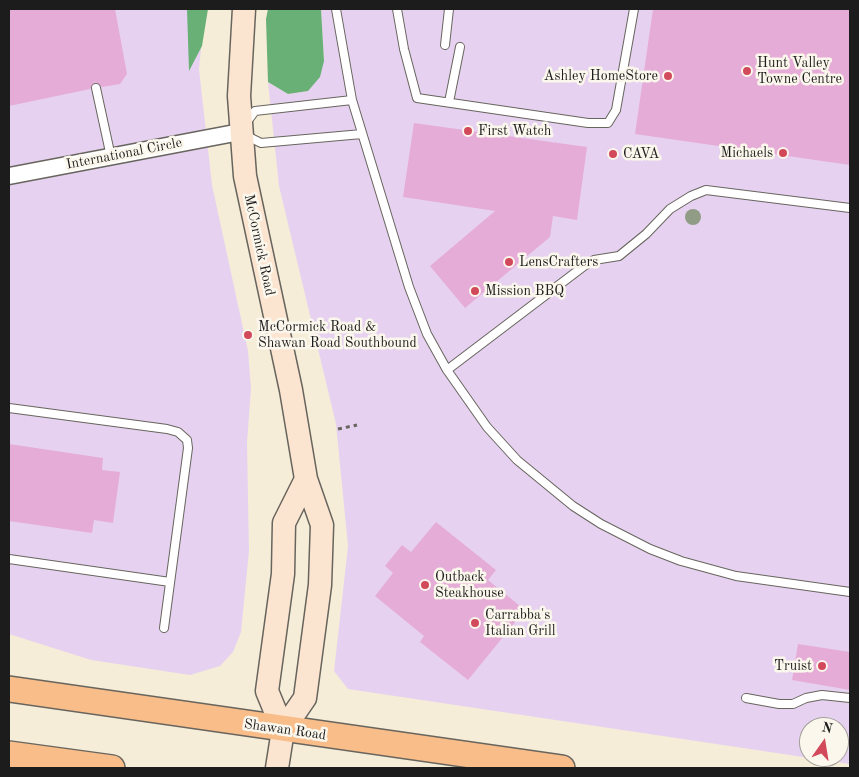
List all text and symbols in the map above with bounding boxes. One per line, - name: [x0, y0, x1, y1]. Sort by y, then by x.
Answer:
- place label: Hunt Valley Towne Centre: [757, 55, 842, 88]
- marker: Hunt Valley Towne Centre: [741, 65, 753, 77]
- place label: Ashley HomeStore: [544, 68, 658, 84]
- marker: Ashley HomeStore: [662, 70, 674, 82]
- place label: First Watch: [478, 123, 551, 139]
- marker: First Watch: [462, 125, 474, 137]
- street label: International Circle: [65, 135, 183, 173]
- place label: Michaels: [721, 145, 773, 161]
- place label: CAVA: [623, 146, 660, 162]
- marker: Michaels: [777, 147, 789, 159]
- marker: CAVA: [607, 148, 619, 160]
- street label: McCormick Road: [240, 193, 278, 297]
- place label: LensCrafters: [519, 254, 598, 270]
- marker: LensCrafters: [503, 256, 515, 268]
- place label: Mission BBQ: [485, 283, 564, 299]
- marker: Mission BBQ: [469, 285, 481, 297]
- place label: McCormick Road & Shawan Road Southbound: [258, 319, 417, 352]
- marker: McCormick Road & Shawan Road Southbound: [242, 329, 254, 341]
- place label: Outback Steakhouse: [435, 569, 504, 602]
- marker: Outback Steakhouse: [419, 579, 431, 591]
- place label: Carrabba's Italian Grill: [485, 607, 555, 640]
- marker: Carrabba's Italian Grill: [469, 617, 481, 629]
- place label: Truist: [774, 658, 812, 674]
- marker: Truist: [816, 660, 828, 672]
- street label: Shawan Road: [243, 716, 327, 744]
- north arrow: [799, 717, 849, 767]
- text: N: [820, 720, 834, 736]

